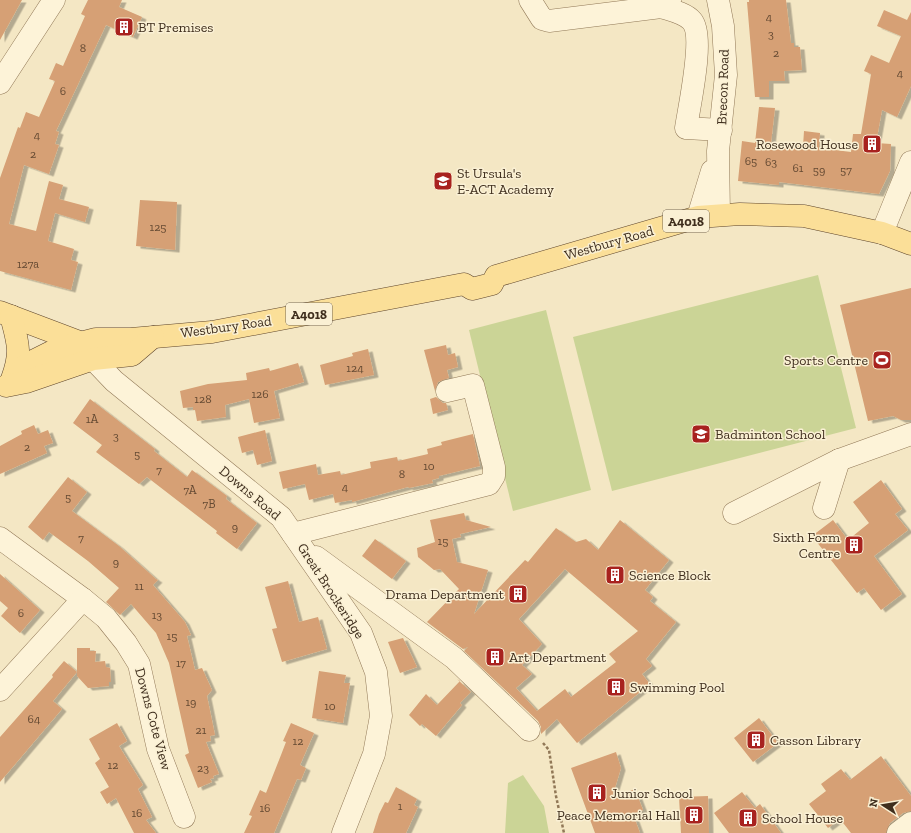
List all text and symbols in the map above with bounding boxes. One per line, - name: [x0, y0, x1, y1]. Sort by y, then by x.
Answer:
- house number: 4: [766, 10, 773, 24]
- building icon: BT Premises: [113, 16, 135, 38]
- place label: BT Premises: [138, 19, 213, 36]
- house number: 3: [768, 27, 774, 41]
- house number: 8: [80, 41, 86, 55]
- house number: 2: [773, 46, 779, 60]
- street label: Brecon Road: [713, 48, 733, 125]
- house number: 4: [897, 66, 904, 80]
- house number: 6: [60, 84, 66, 98]
- house number: 4: [34, 128, 41, 142]
- building icon: Rosewood House: [861, 133, 883, 155]
- place label: Rosewood House: [756, 136, 858, 153]
- house number: 2: [30, 147, 36, 161]
- house number: 65: [745, 154, 757, 168]
- house number: 63: [765, 155, 777, 169]
- house number: 61: [793, 161, 804, 175]
- house number: 59: [813, 163, 825, 177]
- house number: 57: [840, 163, 852, 177]
- place label: St Ursula's E-ACT Academy: [457, 165, 555, 198]
- school or university icon: St Ursula's E-ACT Academy: [432, 170, 454, 192]
- road number: A4018: [663, 210, 709, 232]
- house number: 125: [150, 220, 166, 234]
- street label: Westbury Road: [563, 222, 656, 264]
- house number: 127a: [17, 257, 39, 271]
- road number: A4018: [286, 303, 332, 325]
- street label: Westbury Road: [179, 312, 273, 342]
- sports icon: Sports Centre: [871, 349, 893, 371]
- place label: Sports Centre: [784, 352, 868, 369]
- house number: 124: [346, 361, 364, 375]
- house number: 126: [251, 387, 269, 401]
- house number: 128: [194, 392, 212, 406]
- house number: 1A: [86, 412, 98, 426]
- school or university icon: Badminton School: [690, 423, 712, 445]
- place label: Badminton School: [715, 426, 826, 443]
- house number: 3: [113, 429, 119, 443]
- house number: 2: [24, 440, 30, 454]
- house number: 5: [134, 447, 140, 461]
- house number: 10: [423, 459, 435, 473]
- street label: Downs Road: [216, 462, 284, 524]
- house number: 7: [156, 463, 162, 477]
- house number: 8: [399, 467, 405, 481]
- house number: 4: [342, 480, 349, 494]
- house number: 7A: [183, 483, 197, 497]
- house number: 5: [65, 490, 71, 504]
- house number: 7B: [203, 497, 215, 511]
- house number: 9: [232, 520, 238, 534]
- place label: Sixth Form Centre: [773, 529, 840, 562]
- house number: 7: [78, 531, 84, 545]
- house number: 15: [438, 534, 448, 548]
- building icon: Sixth Form Centre: [843, 534, 865, 556]
- street label: Great Brockeridge: [294, 540, 368, 642]
- house number: 9: [113, 555, 119, 569]
- building icon: Science Block: [604, 564, 626, 586]
- place label: Science Block: [629, 567, 711, 584]
- house number: 11: [134, 579, 144, 593]
- building icon: Drama Department: [507, 583, 529, 605]
- place label: Drama Department: [386, 586, 505, 603]
- house number: 6: [18, 606, 24, 620]
- house number: 13: [152, 608, 162, 622]
- house number: 15: [167, 629, 177, 643]
- building icon: Art Department: [484, 646, 506, 668]
- place label: Art Department: [509, 649, 607, 666]
- house number: 17: [176, 656, 186, 670]
- street label: Downs Cote View: [131, 666, 175, 772]
- building icon: Swimming Pool: [605, 676, 627, 698]
- place label: Swimming Pool: [630, 679, 725, 696]
- house number: 19: [186, 695, 197, 709]
- house number: 10: [324, 699, 336, 713]
- house number: 64: [28, 712, 41, 726]
- house number: 21: [196, 723, 207, 737]
- building icon: Casson Library: [745, 729, 767, 751]
- place label: Casson Library: [770, 732, 862, 749]
- house number: 12: [293, 734, 303, 748]
- house number: 12: [108, 758, 118, 772]
- house number: 23: [197, 761, 209, 775]
- building icon: Junior School: [586, 782, 608, 804]
- place label: Junior School: [611, 785, 693, 802]
- north arrow: [863, 785, 903, 825]
- text: N: [866, 797, 881, 808]
- house number: 1: [398, 799, 403, 813]
- house number: 16: [260, 801, 271, 815]
- building icon: Peace Memorial Hall: [683, 804, 705, 826]
- house number: 16: [132, 806, 143, 820]
- place label: Peace Memorial Hall: [557, 807, 680, 824]
- building icon: School House: [737, 807, 759, 829]
- place label: School House: [762, 810, 843, 827]

